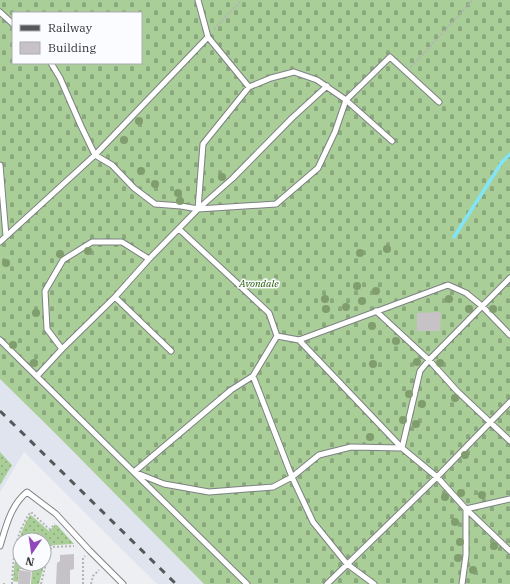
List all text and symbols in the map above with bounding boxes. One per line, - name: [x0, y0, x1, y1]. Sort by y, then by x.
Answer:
- legend: [12, 12, 142, 64]
- text: Railway: [48, 20, 93, 35]
- text: Building: [48, 40, 96, 55]
- park label: Avondale: [238, 277, 279, 290]
- north arrow: [12, 532, 52, 572]
- text: N: [24, 554, 36, 570]

